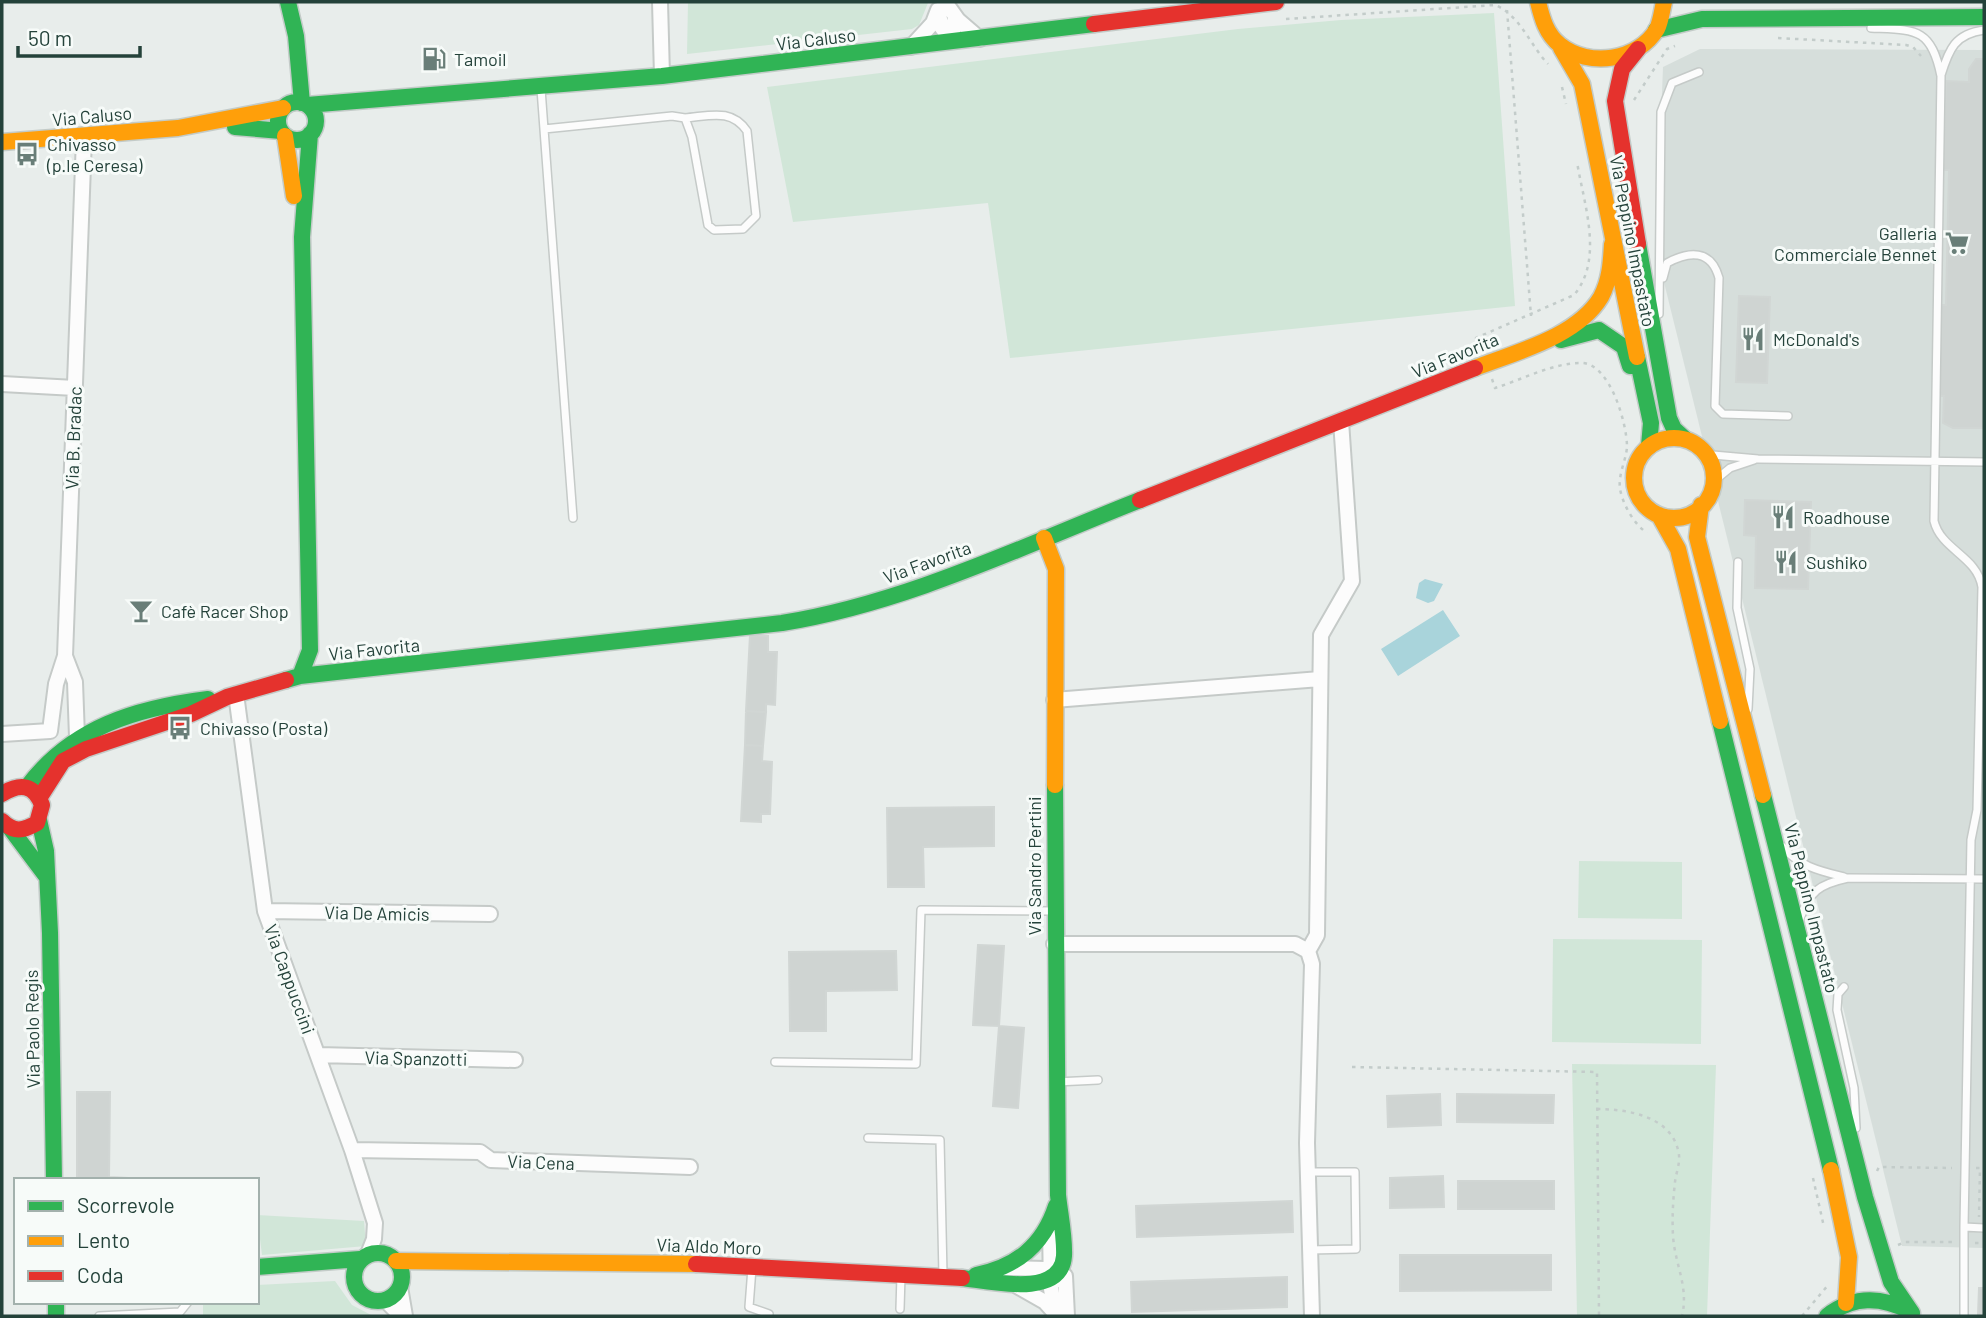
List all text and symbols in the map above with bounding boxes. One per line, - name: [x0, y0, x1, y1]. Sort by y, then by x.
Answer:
- scale bar: [18, 14, 140, 58]
- street label: Via Caluso: [775, 23, 857, 55]
- text: 50 m: [28, 25, 72, 50]
- fuel station icon: Tamoil: [420, 45, 448, 73]
- place label: Tamoil: [454, 48, 506, 70]
- street label: Via Caluso: [51, 102, 133, 130]
- place label: Chivasso (p.le Ceresa): [46, 133, 143, 176]
- bus stop icon: Chivasso (p.le Ceresa): [13, 140, 41, 168]
- street label: Via Peppino Impastato: [1606, 153, 1660, 329]
- place label: Galleria Commerciale Bennet: [1774, 222, 1937, 265]
- supermarket icon: Galleria Commerciale Bennet: [1943, 229, 1971, 257]
- restaurant icon: McDonald's: [1739, 325, 1767, 353]
- street label: Via Favorita: [1408, 328, 1502, 382]
- place label: McDonald's: [1773, 328, 1860, 350]
- street label: Via B. Bradac: [60, 386, 86, 490]
- restaurant icon: Roadhouse: [1769, 503, 1797, 531]
- place label: Roadhouse: [1803, 506, 1890, 528]
- street label: Via Favorita: [880, 536, 974, 588]
- restaurant icon: Sushiko: [1772, 548, 1800, 576]
- place label: Sushiko: [1806, 551, 1868, 573]
- bar icon: Cafè Racer Shop: [127, 597, 155, 625]
- place label: Cafè Racer Shop: [161, 600, 289, 622]
- street label: Via Favorita: [327, 633, 421, 665]
- bus stop icon: Chivasso (Posta): [166, 714, 194, 742]
- place label: Chivasso (Posta): [200, 717, 327, 739]
- street label: Via Sandro Pertini: [1023, 796, 1045, 936]
- street label: Via Peppino Impastato: [1780, 821, 1844, 995]
- street label: Via De Amicis: [324, 901, 430, 925]
- street label: Via Cappuccini: [260, 921, 320, 1037]
- street label: Via Paolo Regis: [20, 970, 44, 1088]
- street label: Via Spanzotti: [364, 1046, 468, 1070]
- street label: Via Cena: [507, 1150, 575, 1174]
- legend: [14, 1178, 259, 1304]
- text: Scorrevole: [77, 1192, 175, 1217]
- text: Lento: [77, 1227, 130, 1252]
- street label: Via Aldo Moro: [656, 1233, 762, 1259]
- text: Coda: [77, 1262, 123, 1287]

